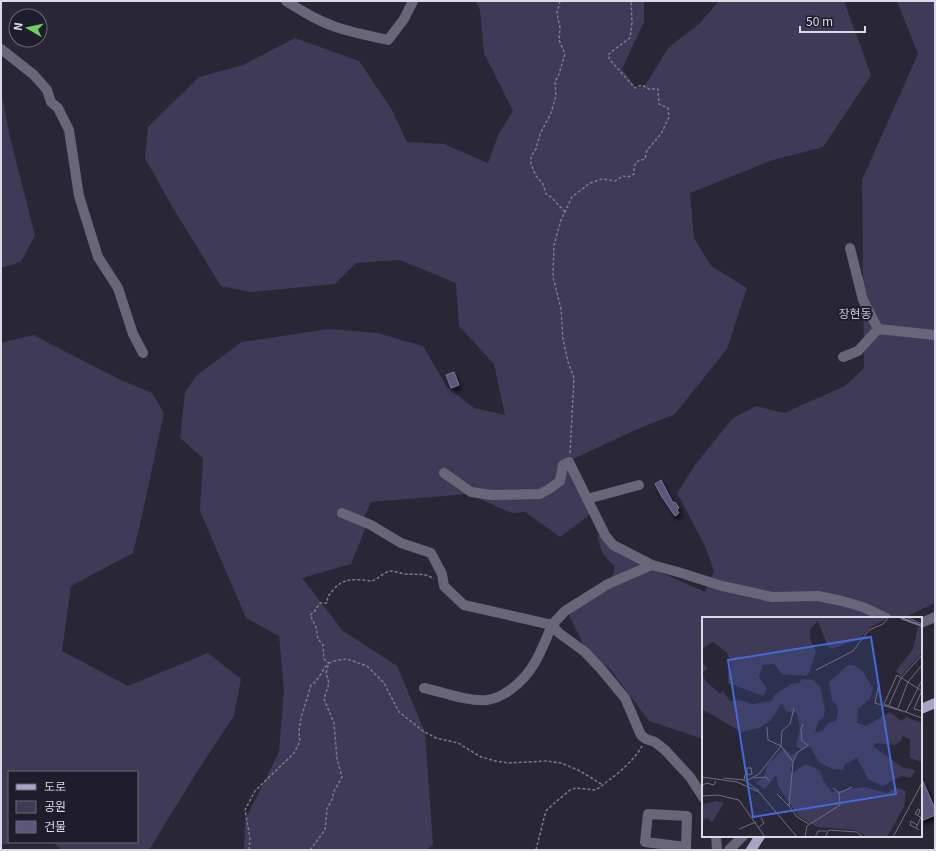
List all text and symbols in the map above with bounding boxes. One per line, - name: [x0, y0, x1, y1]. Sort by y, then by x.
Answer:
- north arrow: [8, 8, 48, 48]
- scale bar: [800, 8, 865, 34]
- text: 50 m: [806, 12, 833, 29]
- text: N: [9, 21, 26, 32]
- district label: 장현동: [838, 304, 872, 321]
- inset map: [702, 617, 922, 837]
- legend: [8, 771, 138, 843]
- text: 도로: [44, 777, 66, 794]
- text: 공원: [44, 797, 66, 814]
- text: 건물: [44, 817, 66, 834]

